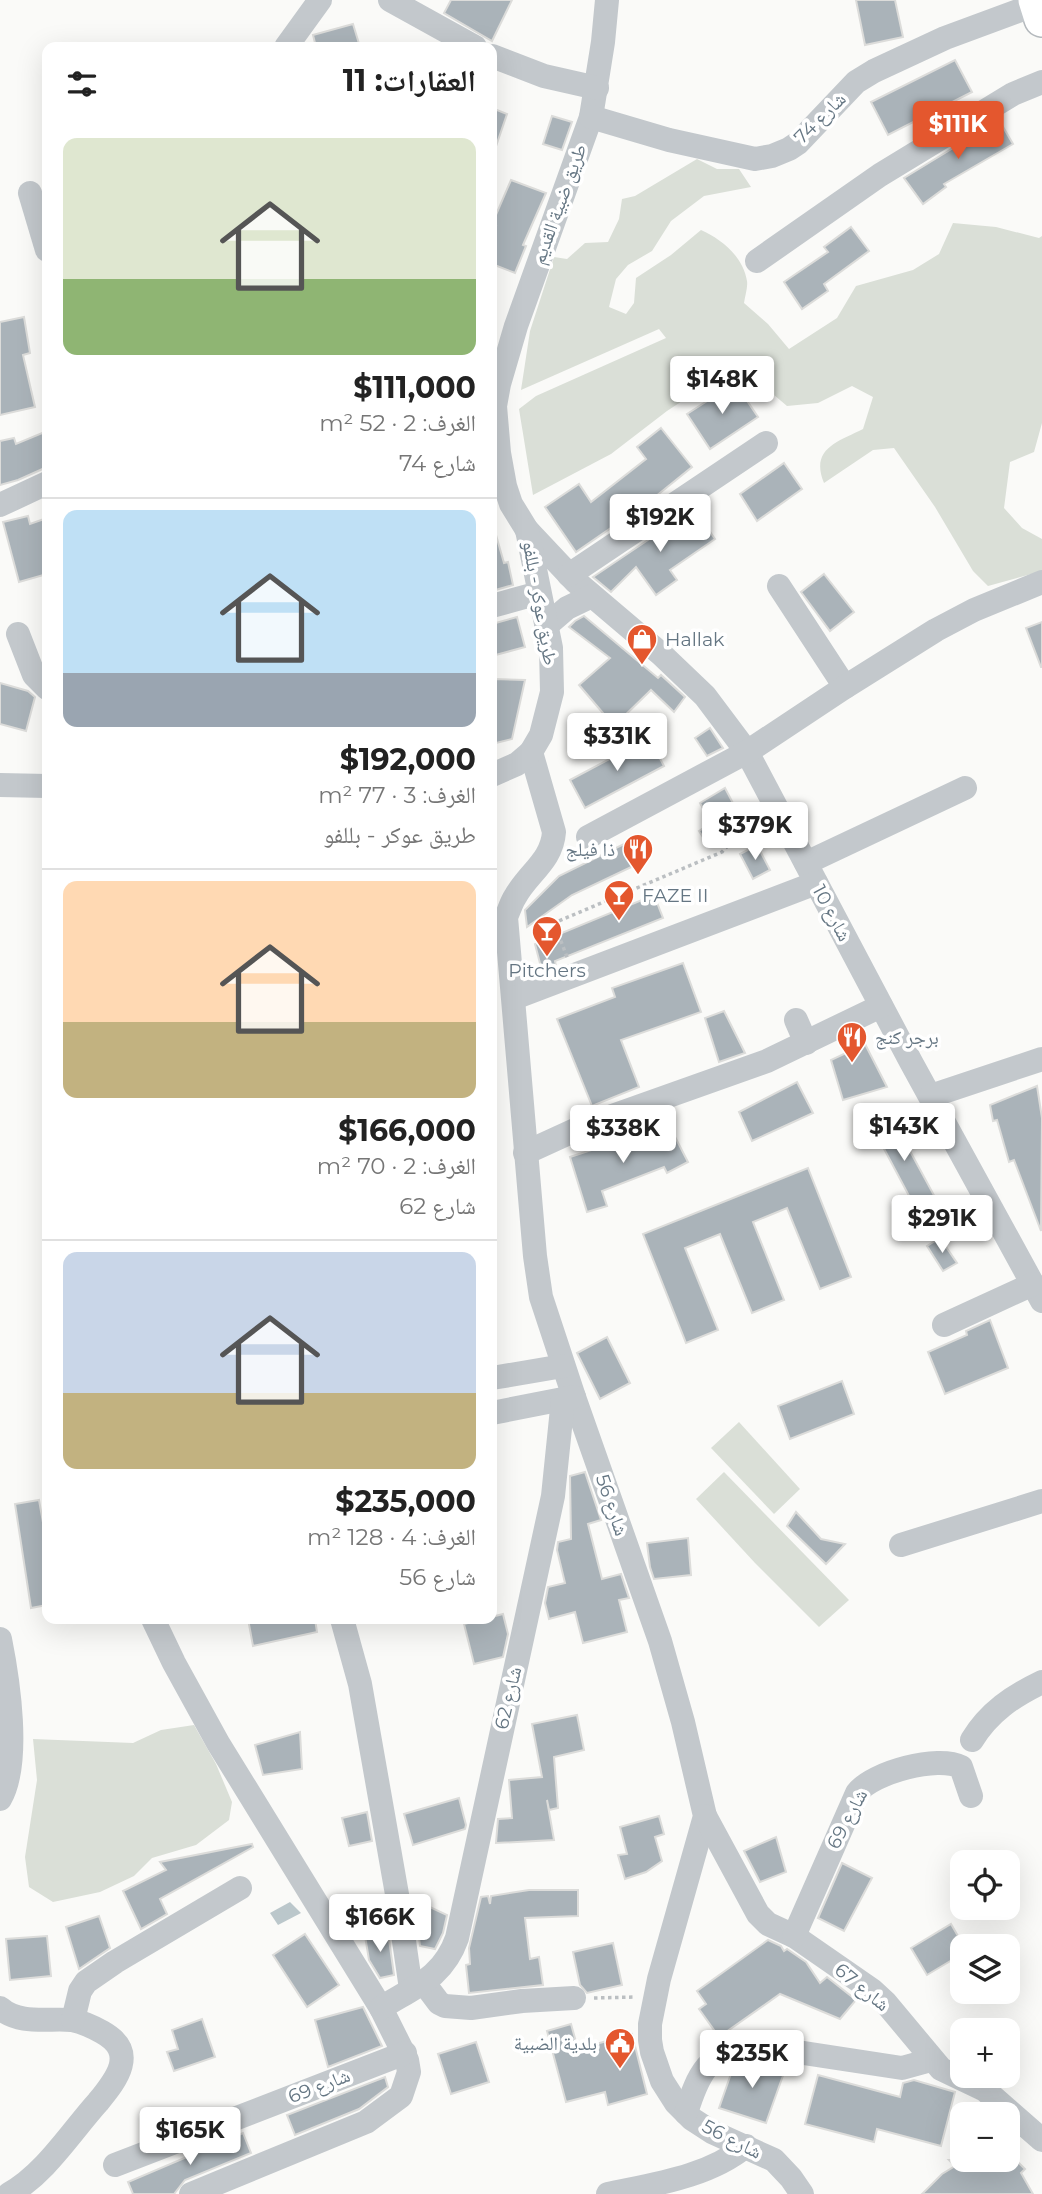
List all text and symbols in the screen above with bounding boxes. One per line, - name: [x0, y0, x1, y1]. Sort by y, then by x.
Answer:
- text: العقارات: 11: [343, 62, 476, 99]
- icon: filters: [63, 65, 101, 103]
- street label: شارع 74: [789, 87, 851, 149]
- pin: $111K: [909, 102, 1007, 161]
- text: $111K: [929, 110, 987, 138]
- street label: طريق ضبية القديم: [527, 141, 592, 268]
- icon: home: [207, 183, 333, 309]
- pin: $148K: [673, 356, 771, 416]
- text: $148K: [686, 365, 758, 393]
- text: $111,000: [353, 369, 476, 406]
- text: الغرف: 2 · 52 m²: [319, 409, 476, 437]
- text: شارع 74: [399, 449, 476, 477]
- pin: $192K: [611, 494, 709, 554]
- text: $192K: [626, 503, 694, 531]
- street label: طريق عوكر - بللفو: [518, 539, 562, 667]
- icon: home: [207, 555, 333, 681]
- shop icon: Hallak: [625, 622, 659, 666]
- place label: Hallak: [665, 628, 725, 651]
- pin: $331K: [568, 714, 666, 773]
- text: $331K: [583, 722, 651, 750]
- text: $192,000: [340, 741, 476, 778]
- text: الغرف: 3 · 77 m²: [318, 781, 476, 809]
- pin: $379K: [706, 802, 804, 862]
- text: $379K: [718, 811, 792, 839]
- text: طريق عوكر - بللفو: [324, 821, 476, 849]
- restaurant icon: ذا فيلج: [621, 832, 655, 876]
- place label: ذا فيلج: [566, 838, 615, 862]
- bar icon: FAZE II: [602, 878, 636, 922]
- street label: شارع 10: [808, 881, 856, 945]
- place label: FAZE II: [642, 884, 709, 907]
- bar icon: Pitchers: [530, 914, 564, 958]
- icon: home: [207, 926, 333, 1052]
- place label: Pitchers: [508, 959, 586, 982]
- restaurant icon: برجر كنج: [835, 1020, 869, 1064]
- place label: برجر كنج: [875, 1026, 939, 1050]
- pin: $143K: [855, 1104, 953, 1163]
- pin: $338K: [574, 1106, 672, 1165]
- text: $166,000: [338, 1112, 476, 1149]
- text: $143K: [869, 1112, 939, 1140]
- text: $338K: [586, 1114, 660, 1142]
- text: الغرف: 2 · 70 m²: [317, 1152, 476, 1180]
- text: شارع 62: [399, 1192, 476, 1220]
- pin: $291K: [893, 1196, 991, 1255]
- text: $291K: [908, 1204, 976, 1232]
- icon: home: [207, 1297, 333, 1423]
- street label: شارع 56: [591, 1471, 633, 1539]
- text: $235,000: [335, 1483, 476, 1520]
- text: الغرف: 4 · 128 m²: [307, 1523, 476, 1551]
- text: شارع 56: [399, 1563, 476, 1591]
- street label: شارع 62: [490, 1664, 526, 1732]
- street label: شارع 69: [822, 1785, 872, 1853]
- map controls: [950, 1850, 1020, 2172]
- button: locate: [950, 1850, 1020, 1920]
- pin: $166K: [331, 1895, 429, 1954]
- text: $166K: [345, 1903, 415, 1931]
- button: layers: [950, 1934, 1020, 2004]
- street label: شارع 67: [830, 1958, 894, 2016]
- button: +: [950, 2018, 1020, 2088]
- public building icon: بلدية الضبية: [603, 2026, 637, 2070]
- pin: $235K: [703, 2030, 801, 2090]
- place label: بلدية الضبية: [514, 2032, 597, 2055]
- text: $235K: [716, 2039, 788, 2067]
- street label: شارع 69: [285, 2064, 353, 2108]
- button: −: [950, 2102, 1020, 2172]
- pin: $165K: [141, 2108, 239, 2167]
- street label: شارع 56: [699, 2114, 765, 2164]
- text: $165K: [156, 2116, 224, 2144]

